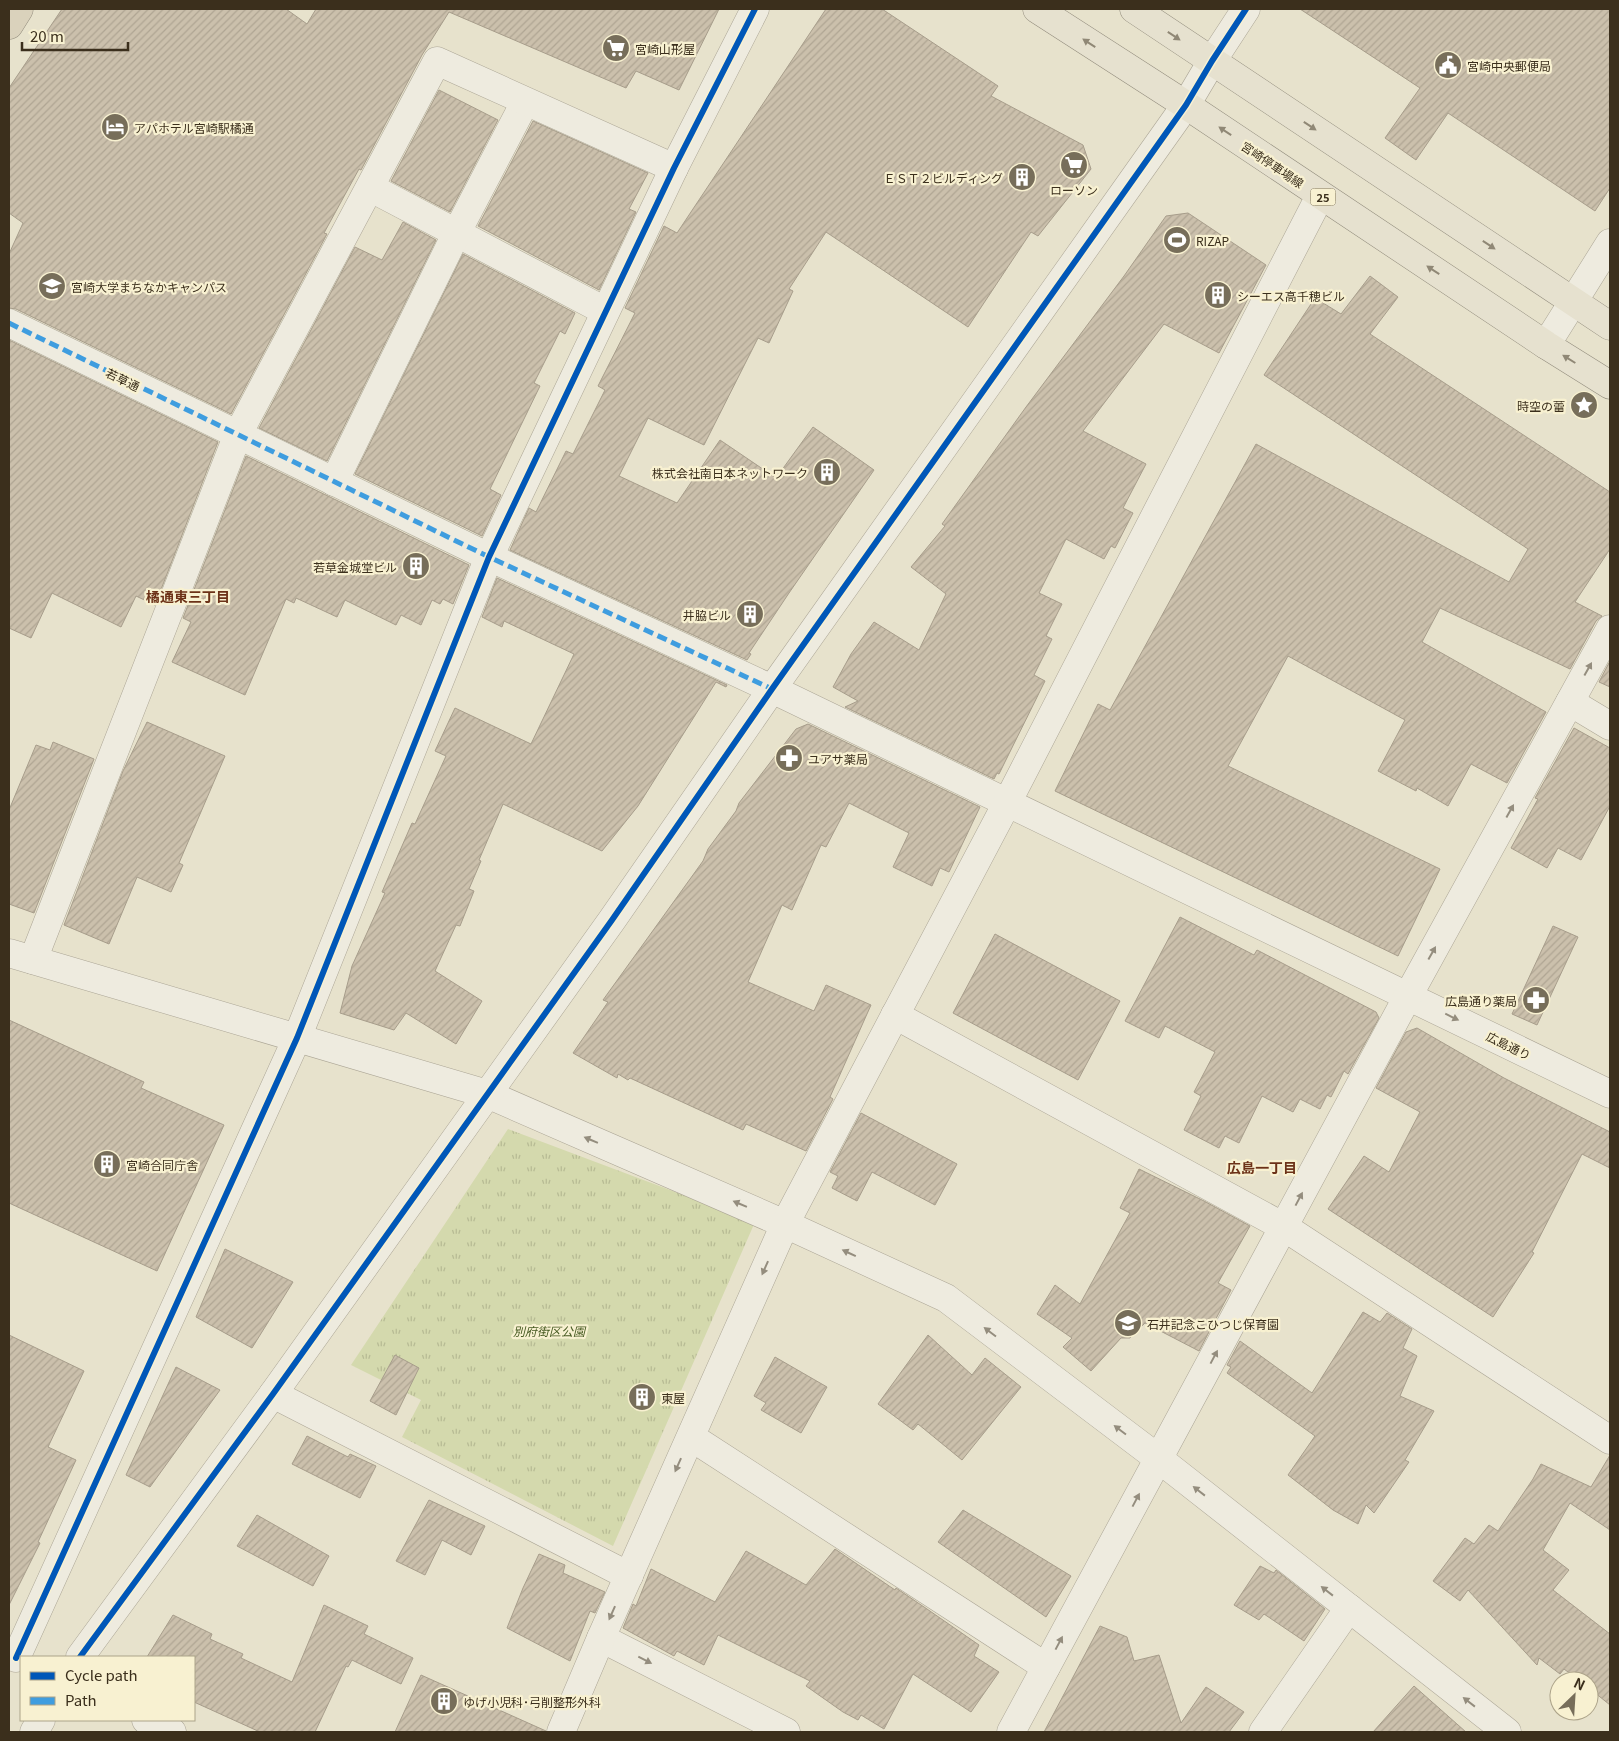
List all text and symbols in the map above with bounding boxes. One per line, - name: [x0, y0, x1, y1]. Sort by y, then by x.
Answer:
- scale bar: [22, 20, 129, 52]
- text: 20 m: [30, 25, 64, 46]
- one-way arrow: [1168, 31, 1181, 41]
- supermarket icon: 宮崎山形屋: [601, 33, 631, 63]
- one-way arrow: [1083, 38, 1096, 47]
- place label: 宮崎山形屋: [635, 40, 695, 57]
- public building icon: 宮崎中央郵便局: [1433, 50, 1463, 80]
- place label: 宮崎中央郵便局: [1467, 57, 1551, 74]
- hotel icon: アパホテル宮崎駅橘通: [100, 112, 130, 142]
- place label: アパホテル宮崎駅橘通: [134, 119, 254, 136]
- one-way arrow: [1303, 121, 1316, 131]
- one-way arrow: [1219, 126, 1232, 136]
- street label: 宮崎停車場線: [1238, 137, 1308, 191]
- supermarket icon: ローソン: [1059, 150, 1089, 180]
- building icon: ＥＳＴ２ビルディング: [1007, 162, 1037, 192]
- place label: ＥＳＴ２ビルディング: [884, 169, 1003, 186]
- place label: ローソン: [1050, 181, 1098, 198]
- road number: 25: [1310, 188, 1336, 206]
- sports icon: RIZAP: [1162, 225, 1192, 255]
- place label: RIZAP: [1196, 232, 1230, 249]
- one-way arrow: [1482, 240, 1495, 250]
- one-way arrow: [1427, 265, 1440, 275]
- school or university icon: 宮崎大学まちなかキャンパス: [37, 271, 67, 301]
- place label: 宮崎大学まちなかキャンパス: [71, 278, 227, 295]
- building icon: シーエス高千穂ビル: [1203, 280, 1233, 310]
- place label: シーエス高千穂ビル: [1237, 287, 1345, 304]
- one-way arrow: [1562, 355, 1576, 364]
- street label: 若草通: [103, 363, 143, 395]
- place icon: 時空の蕾: [1569, 390, 1599, 420]
- place label: 時空の蕾: [1517, 397, 1565, 414]
- building icon: 株式会社南日本ネットワーク: [812, 457, 842, 487]
- place label: 株式会社南日本ネットワーク: [652, 464, 808, 481]
- building icon: 若草金城堂ビル: [401, 551, 431, 581]
- place label: 若草金城堂ビル: [313, 558, 397, 575]
- district label: 橘通東三丁目: [146, 586, 230, 606]
- building icon: 井脇ビル: [735, 599, 765, 629]
- place label: 井脇ビル: [683, 606, 731, 623]
- one-way arrow: [1584, 662, 1593, 675]
- pharmacy icon: ユアサ薬局: [774, 743, 804, 773]
- place label: ユアサ薬局: [808, 750, 868, 767]
- one-way arrow: [1506, 804, 1514, 818]
- one-way arrow: [1427, 947, 1436, 960]
- pharmacy icon: 広島通り薬局: [1521, 985, 1551, 1015]
- place label: 広島通り薬局: [1445, 992, 1517, 1009]
- one-way arrow: [1445, 1014, 1459, 1022]
- street label: 広島通り: [1484, 1027, 1534, 1063]
- one-way arrow: [584, 1135, 598, 1143]
- building icon: 宮崎合同庁舎: [92, 1149, 122, 1179]
- place label: 宮崎合同庁舎: [126, 1156, 198, 1173]
- district label: 広島一丁目: [1227, 1157, 1297, 1177]
- one-way arrow: [1295, 1192, 1303, 1206]
- one-way arrow: [733, 1200, 747, 1208]
- one-way arrow: [842, 1249, 856, 1257]
- one-way arrow: [761, 1261, 769, 1275]
- school or university icon: 石井記念こひつじ保育園: [1113, 1308, 1143, 1338]
- place label: 石井記念こひつじ保育園: [1147, 1315, 1279, 1332]
- park label: 別府街区公園: [513, 1322, 587, 1339]
- one-way arrow: [984, 1326, 997, 1337]
- one-way arrow: [1209, 1351, 1218, 1364]
- building icon: 東屋: [627, 1382, 657, 1412]
- place label: 東屋: [661, 1389, 685, 1406]
- one-way arrow: [1113, 1425, 1127, 1435]
- one-way arrow: [674, 1458, 682, 1472]
- one-way arrow: [1192, 1486, 1206, 1496]
- one-way arrow: [1132, 1493, 1141, 1507]
- one-way arrow: [1321, 1586, 1334, 1597]
- one-way arrow: [608, 1606, 616, 1620]
- one-way arrow: [1055, 1636, 1063, 1650]
- legend: [20, 1656, 195, 1721]
- one-way arrow: [637, 1656, 652, 1664]
- text: Cycle path: [65, 1664, 138, 1685]
- north arrow: [1549, 1671, 1599, 1721]
- text: N: [1571, 1672, 1589, 1695]
- building icon: ゆげ小児科･弓削整形外科: [429, 1686, 459, 1716]
- text: Path: [65, 1689, 97, 1710]
- place label: ゆげ小児科･弓削整形外科: [463, 1693, 601, 1710]
- one-way arrow: [1462, 1697, 1475, 1708]

